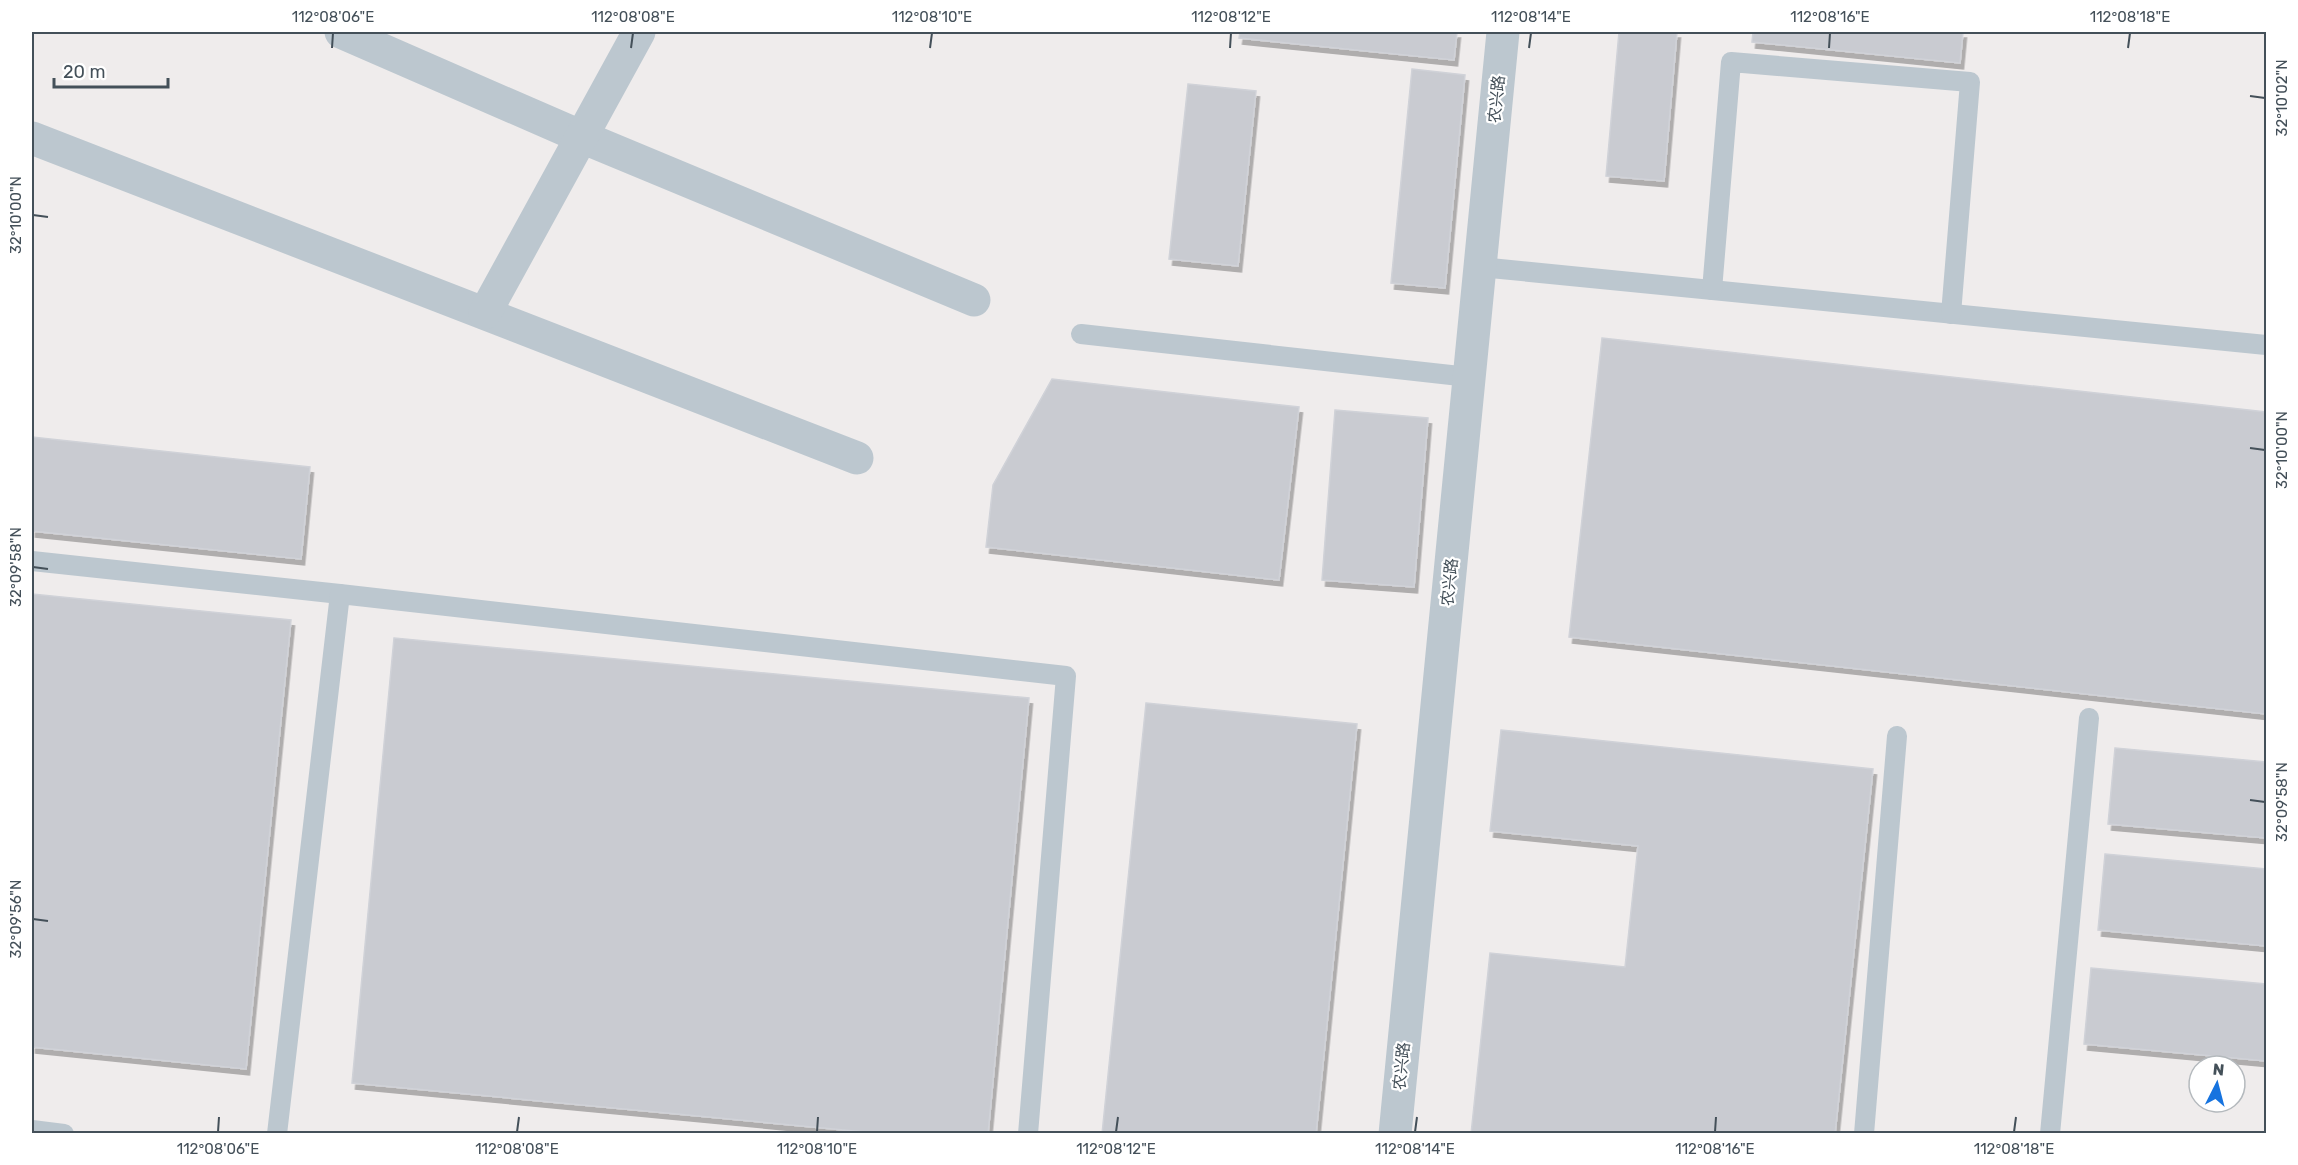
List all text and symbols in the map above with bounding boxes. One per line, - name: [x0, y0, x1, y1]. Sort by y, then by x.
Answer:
- text: 112°08'06"E: [292, 8, 374, 26]
- text: 112°08'08"E: [591, 8, 675, 26]
- text: 112°08'10"E: [892, 8, 972, 26]
- text: 112°08'12"E: [1191, 8, 1271, 26]
- text: 112°08'14"E: [1491, 8, 1571, 26]
- text: 112°08'16"E: [1790, 8, 1870, 26]
- text: 112°08'18"E: [2090, 8, 2170, 26]
- scale bar: [54, 51, 168, 89]
- text: 32°10'02"N: [2273, 59, 2291, 137]
- text: 20 m: [63, 61, 105, 83]
- street label: 农兴路: [1485, 74, 1508, 124]
- text: 32°10'00"N: [7, 176, 25, 254]
- text: 32°10'00"N: [2273, 411, 2291, 489]
- text: 32°09'58"N: [7, 527, 25, 607]
- street label: 农兴路: [1438, 557, 1461, 607]
- text: 32°09'58"N: [2273, 762, 2291, 842]
- text: 32°09'56"N: [7, 880, 25, 958]
- street label: 农兴路: [1390, 1041, 1413, 1091]
- north arrow: [2187, 1054, 2247, 1114]
- text: N: [2212, 1060, 2225, 1080]
- text: 112°08'06"E: [177, 1140, 259, 1158]
- text: 112°08'08"E: [475, 1140, 559, 1158]
- text: 112°08'10"E: [777, 1140, 857, 1158]
- text: 112°08'12"E: [1076, 1140, 1156, 1158]
- text: 112°08'14"E: [1375, 1140, 1455, 1158]
- text: 112°08'16"E: [1675, 1140, 1755, 1158]
- text: 112°08'18"E: [1974, 1140, 2054, 1158]

